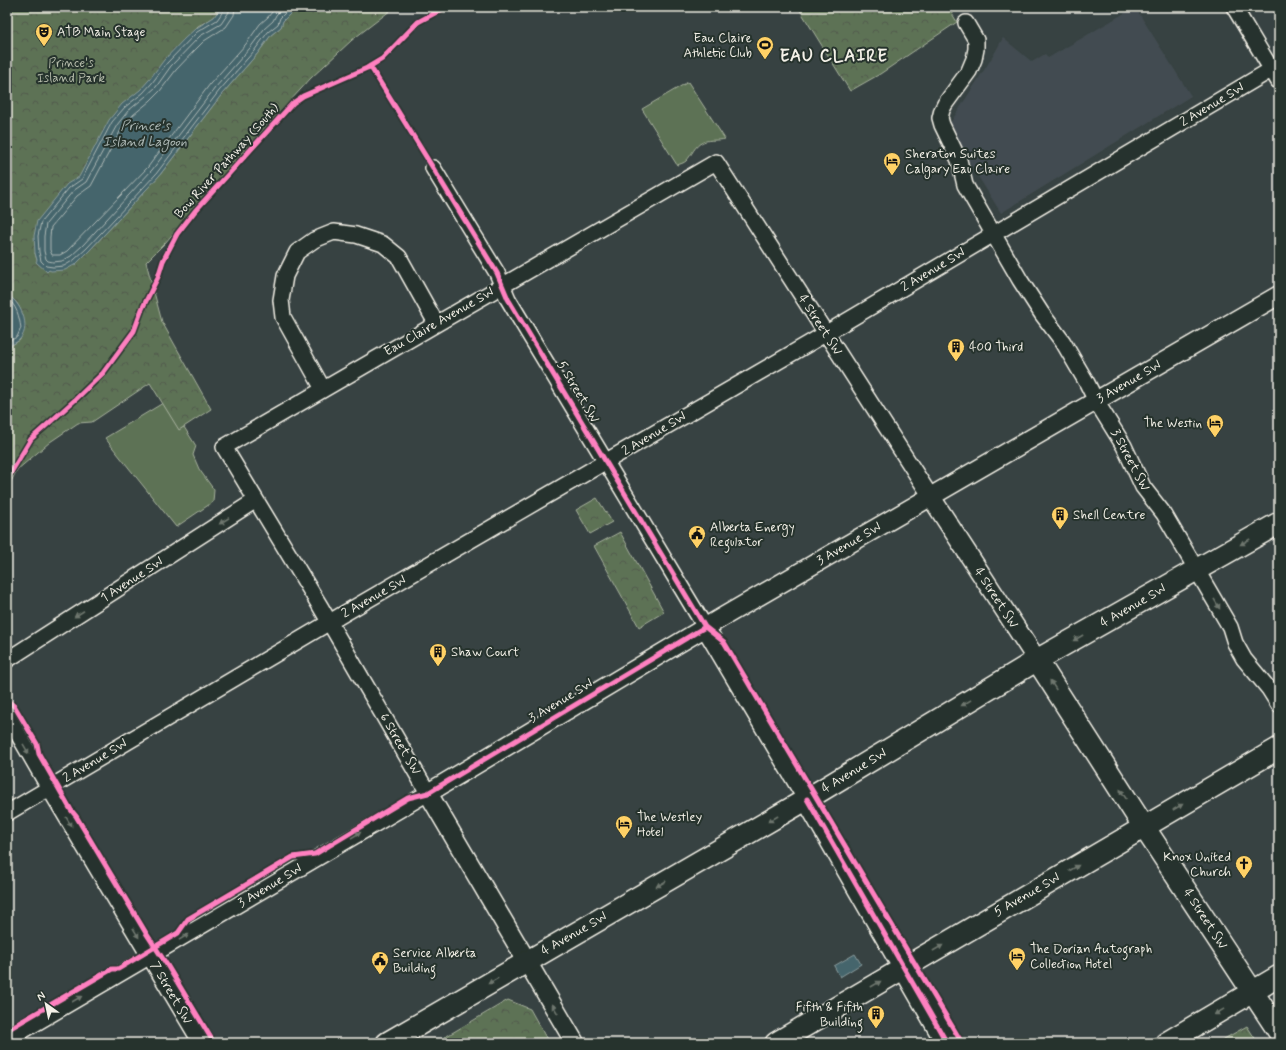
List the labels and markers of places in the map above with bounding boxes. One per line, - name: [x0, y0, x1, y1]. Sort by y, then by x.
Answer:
- theatre icon: ATB Main Stage: [34, 22, 54, 47]
- place label: ATB Main Stage: [57, 24, 145, 41]
- place label: Eau Claire Athletic Club: [684, 30, 752, 62]
- sports icon: Eau Claire Athletic Club: [755, 35, 775, 60]
- place label: Sheraton Suites Calgary Eau Claire: [905, 146, 1010, 179]
- hotel icon: Sheraton Suites Calgary Eau Claire: [882, 151, 902, 176]
- building icon: 400 Third: [946, 337, 966, 362]
- place label: 400 Third: [969, 339, 1023, 356]
- hotel icon: The Westin: [1205, 413, 1225, 438]
- place label: The Westin: [1144, 415, 1202, 432]
- building icon: Shell Centre: [1050, 505, 1070, 530]
- place label: Shell Centre: [1073, 507, 1146, 524]
- place label: Alberta Energy Regulator: [710, 519, 795, 553]
- public building icon: Alberta Energy Regulator: [687, 524, 707, 549]
- building icon: Shaw Court: [428, 642, 448, 667]
- place label: Shaw Court: [451, 644, 519, 661]
- place label: The Westley Hotel: [637, 809, 703, 841]
- hotel icon: The Westley Hotel: [614, 814, 634, 839]
- place label: Knox United Church: [1163, 849, 1231, 881]
- church icon: Knox United Church: [1234, 854, 1254, 879]
- place label: The Dorian Autograph Collection Hotel: [1030, 941, 1153, 973]
- place label: Service Alberta Building: [393, 945, 477, 979]
- hotel icon: The Dorian Autograph Collection Hotel: [1007, 946, 1027, 971]
- public building icon: Service Alberta Building: [370, 950, 390, 975]
- place label: Fifth & Fifth Building: [796, 999, 863, 1033]
- building icon: Fifth & Fifth Building: [866, 1004, 886, 1029]

